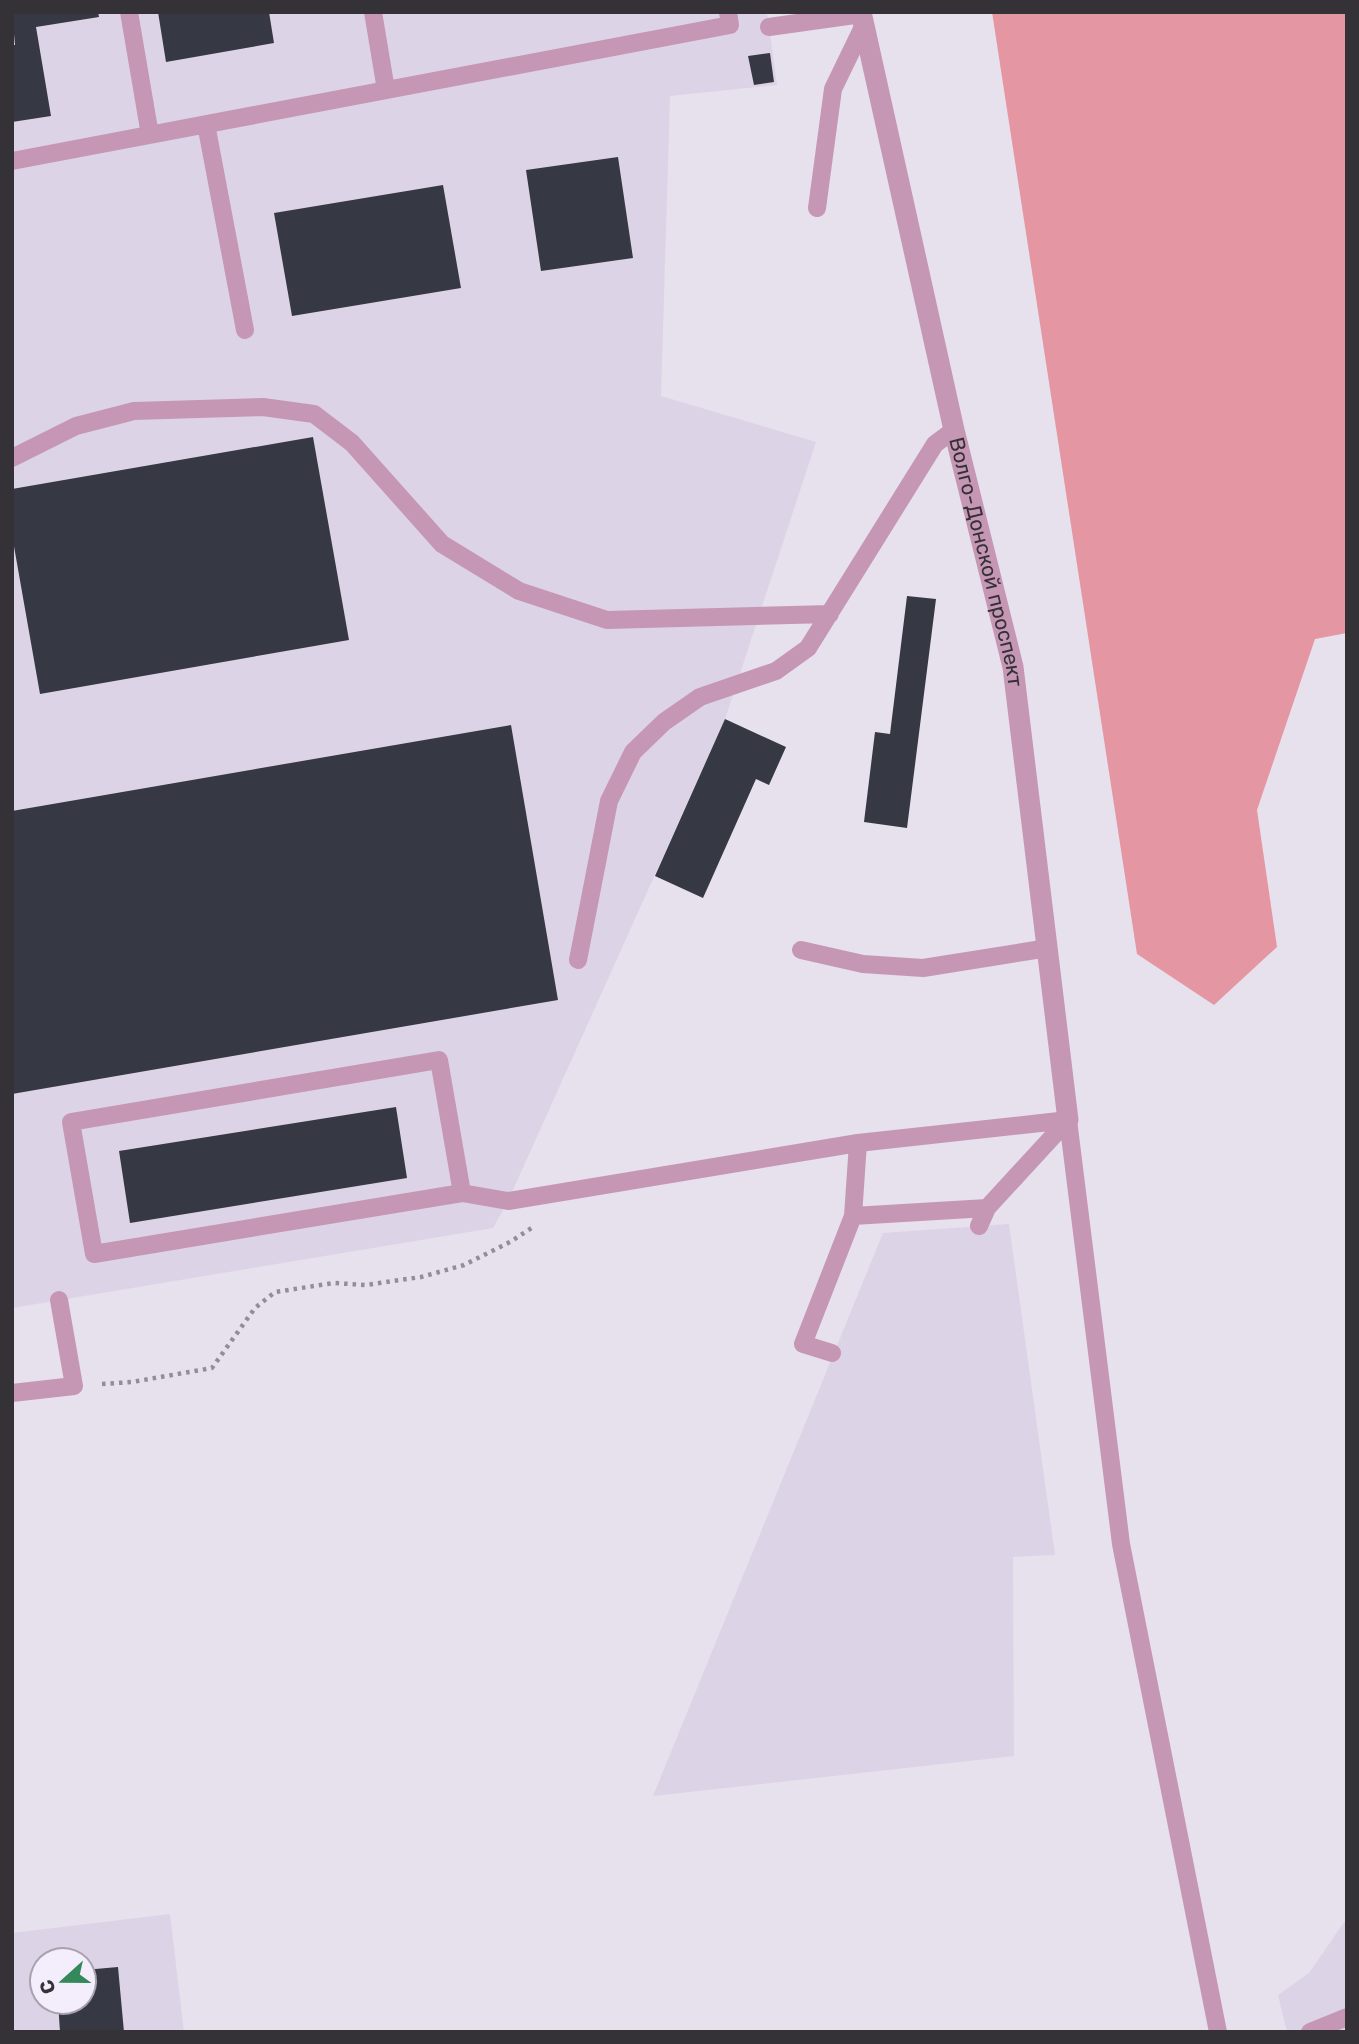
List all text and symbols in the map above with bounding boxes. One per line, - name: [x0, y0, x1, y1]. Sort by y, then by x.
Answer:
- street label: Волго-Донской проспект: [944, 434, 1028, 688]
- north arrow: [28, 1946, 98, 2016]
- text: С: [34, 1977, 61, 1997]

